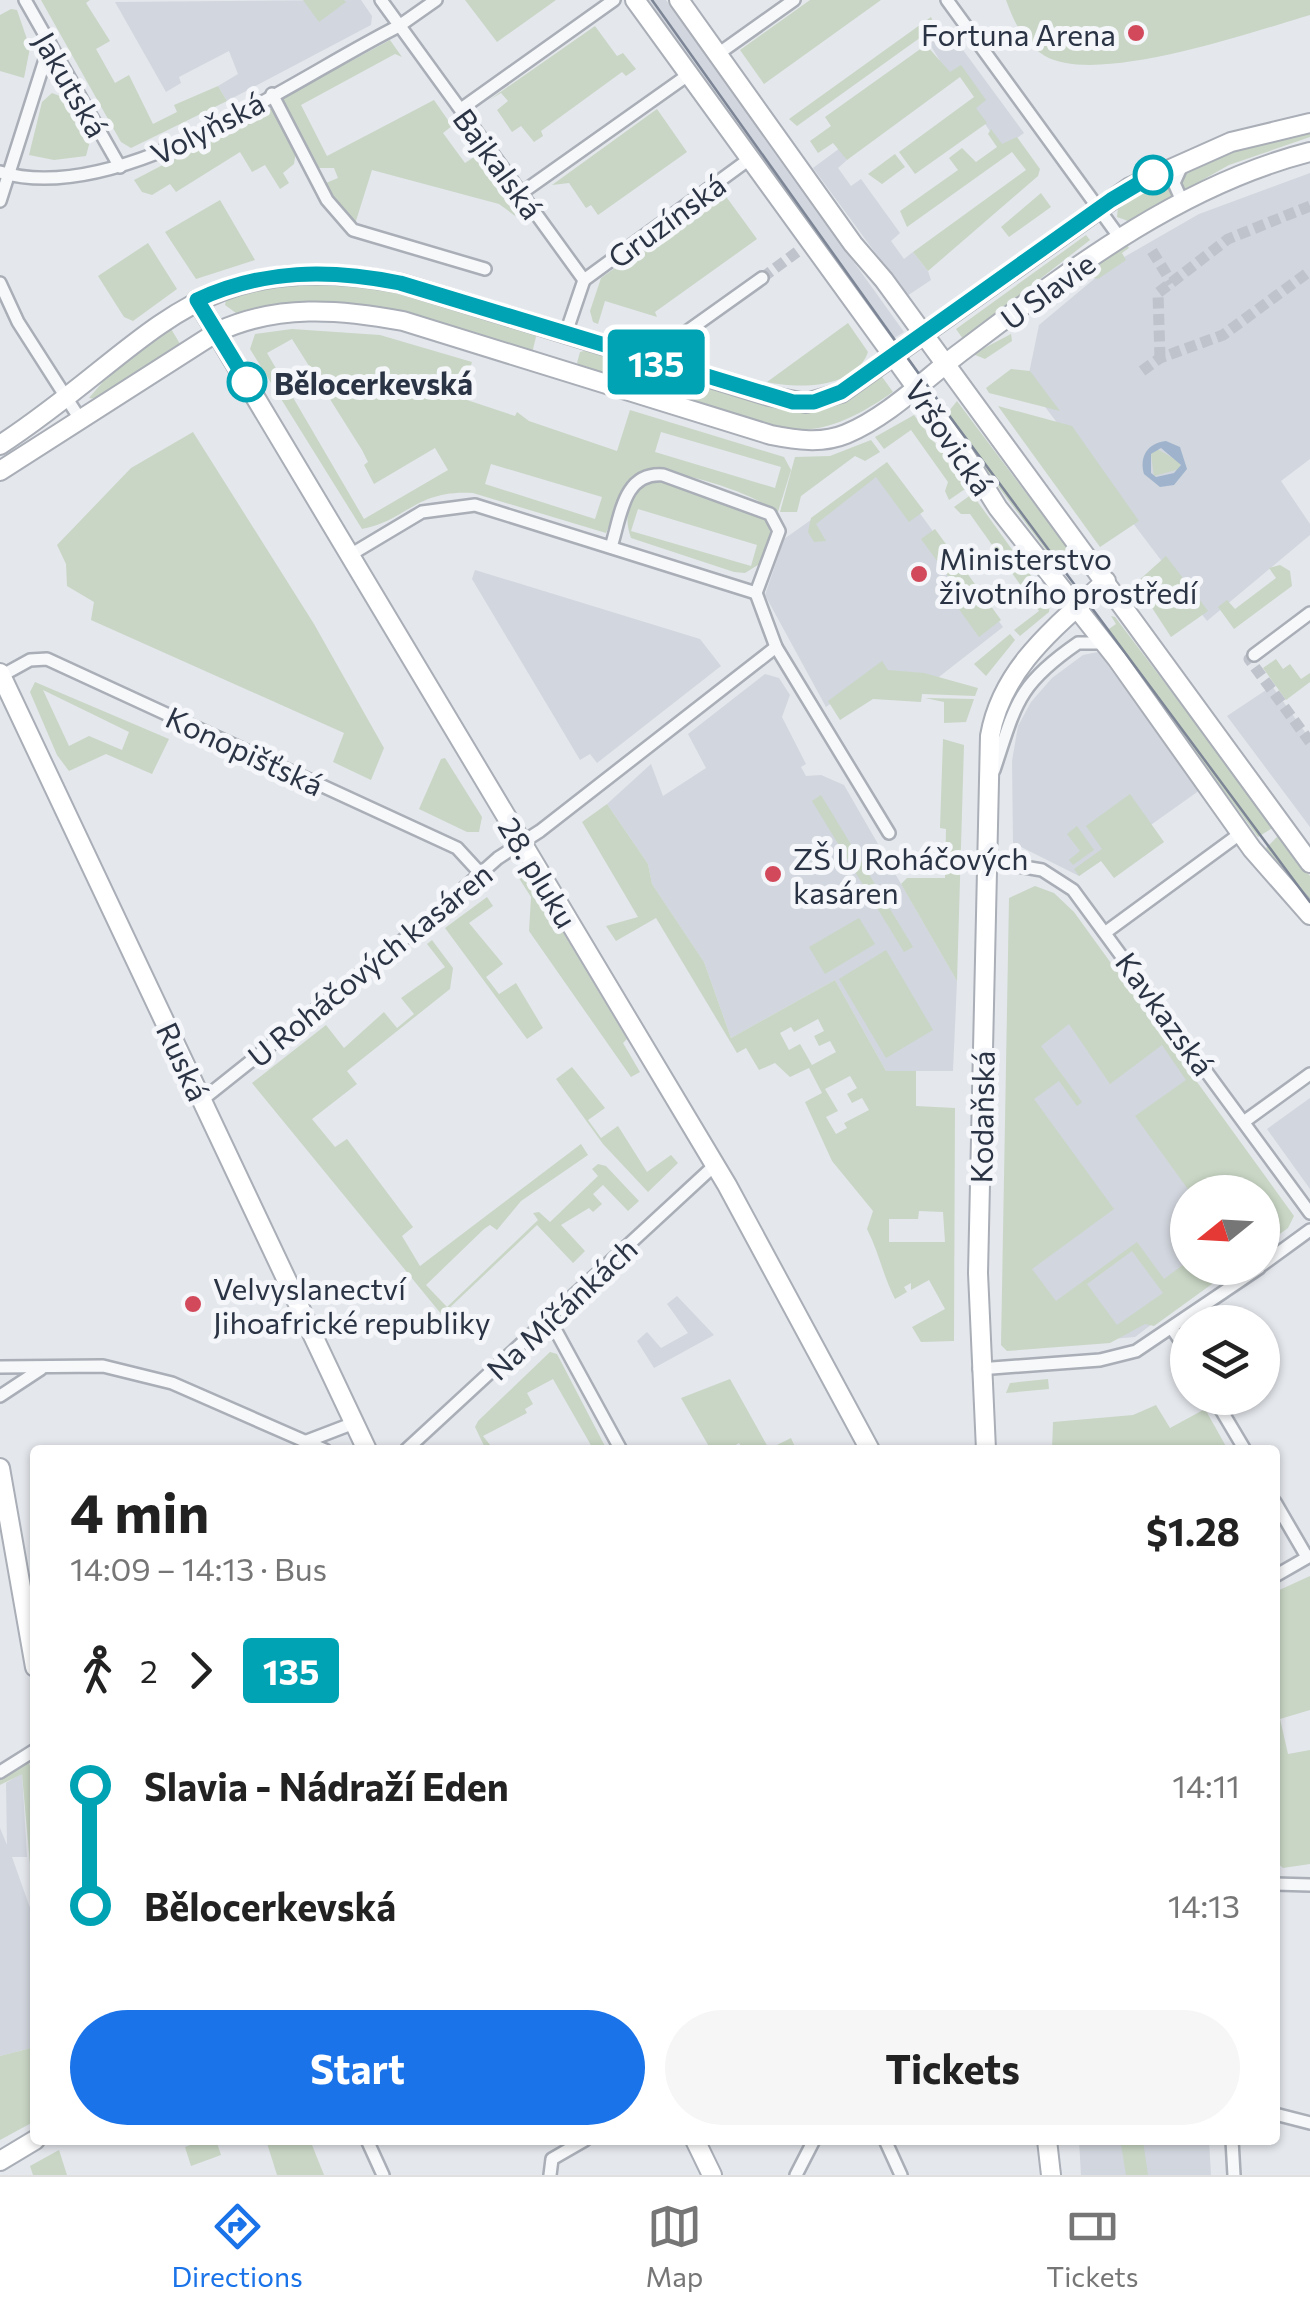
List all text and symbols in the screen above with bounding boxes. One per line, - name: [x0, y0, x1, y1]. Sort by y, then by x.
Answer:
- place label: Fortuna Arena: [921, 15, 1116, 52]
- marker: Fortuna Arena: [1125, 22, 1147, 44]
- street label: Jakutská: [27, 25, 117, 143]
- street label: Volyňská: [144, 83, 270, 171]
- street label: Bajkalská: [446, 100, 552, 226]
- unlabelled marker: [1134, 156, 1172, 194]
- street label: Gruzínská: [600, 165, 732, 275]
- street label: U Slavie: [993, 244, 1101, 336]
- line badge: 135: [598, 330, 714, 394]
- text: 135: [628, 341, 684, 384]
- marker: Bělocerkevská: [228, 363, 266, 401]
- place label: Bělocerkevská: [274, 364, 473, 401]
- street label: Vršovická: [898, 372, 1002, 502]
- place label: Ministerstvo životního prostředí: [939, 539, 1199, 610]
- marker: Ministerstvo životního prostředí: [908, 563, 930, 585]
- street label: Konopišťská: [161, 698, 329, 802]
- street label: 28. pluku: [492, 810, 586, 934]
- place label: ZŠ U Roháčových kasáren: [793, 839, 1029, 910]
- street label: U Roháčových kasáren: [239, 854, 499, 1074]
- marker: ZŠ U Roháčových kasáren: [762, 863, 784, 885]
- street label: Kavkazská: [1109, 944, 1223, 1082]
- street label: Ruská: [150, 1016, 218, 1106]
- street label: Kodaňská: [961, 1050, 1001, 1184]
- north arrow: [1170, 1175, 1280, 1285]
- map controls: [1170, 1175, 1280, 1415]
- street label: Na Míčánkách: [478, 1229, 644, 1387]
- place label: Velvyslanectví Jihoafrické republiky: [213, 1269, 490, 1340]
- marker: Velvyslanectví Jihoafrické republiky: [182, 1293, 204, 1315]
- button: layers: [1170, 1305, 1280, 1415]
- text: 4 min: [70, 1477, 209, 1544]
- text: $1.28: [1146, 1507, 1240, 1554]
- text: 14:09 – 14:13 · Bus: [70, 1548, 327, 1588]
- icon: walk: [70, 1643, 125, 1698]
- icon: forward: [173, 1643, 228, 1698]
- text: 135: [263, 1649, 319, 1692]
- text: 2: [140, 1650, 158, 1690]
- text: Slavia - Nádraží Eden: [144, 1762, 509, 1809]
- text: 14:11: [1172, 1765, 1240, 1805]
- text: Bělocerkevská: [144, 1882, 396, 1929]
- text: 14:13: [1168, 1885, 1240, 1925]
- button: Start: [70, 2010, 645, 2125]
- button: Tickets: [665, 2010, 1240, 2125]
- tab: Directions: [171, 2199, 303, 2293]
- tab: Map: [646, 2199, 703, 2293]
- tab: Tickets: [1046, 2199, 1139, 2293]

